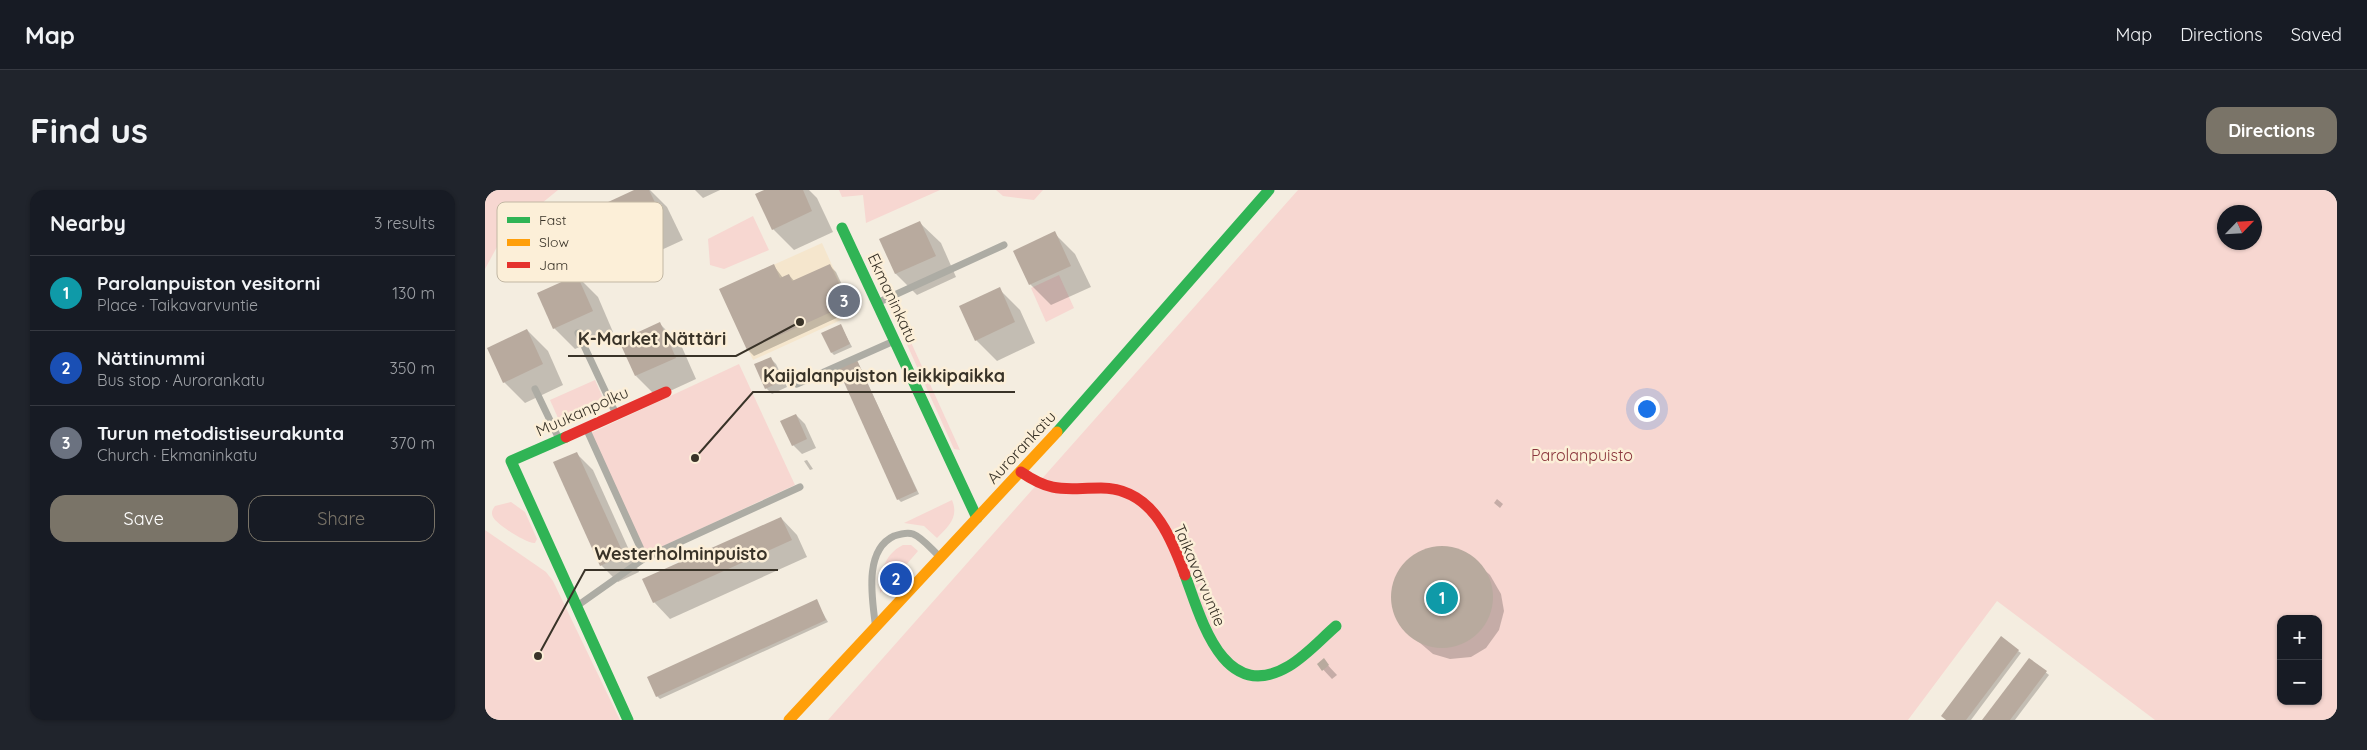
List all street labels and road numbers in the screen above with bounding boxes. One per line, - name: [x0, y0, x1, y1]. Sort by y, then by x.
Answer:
- street label: Ekmaninkatu: [864, 250, 922, 346]
- street label: Muukanpolku: [532, 382, 632, 440]
- street label: Aurorankatu: [982, 406, 1060, 488]
- street label: Taikavarvuntie: [1170, 521, 1230, 629]

